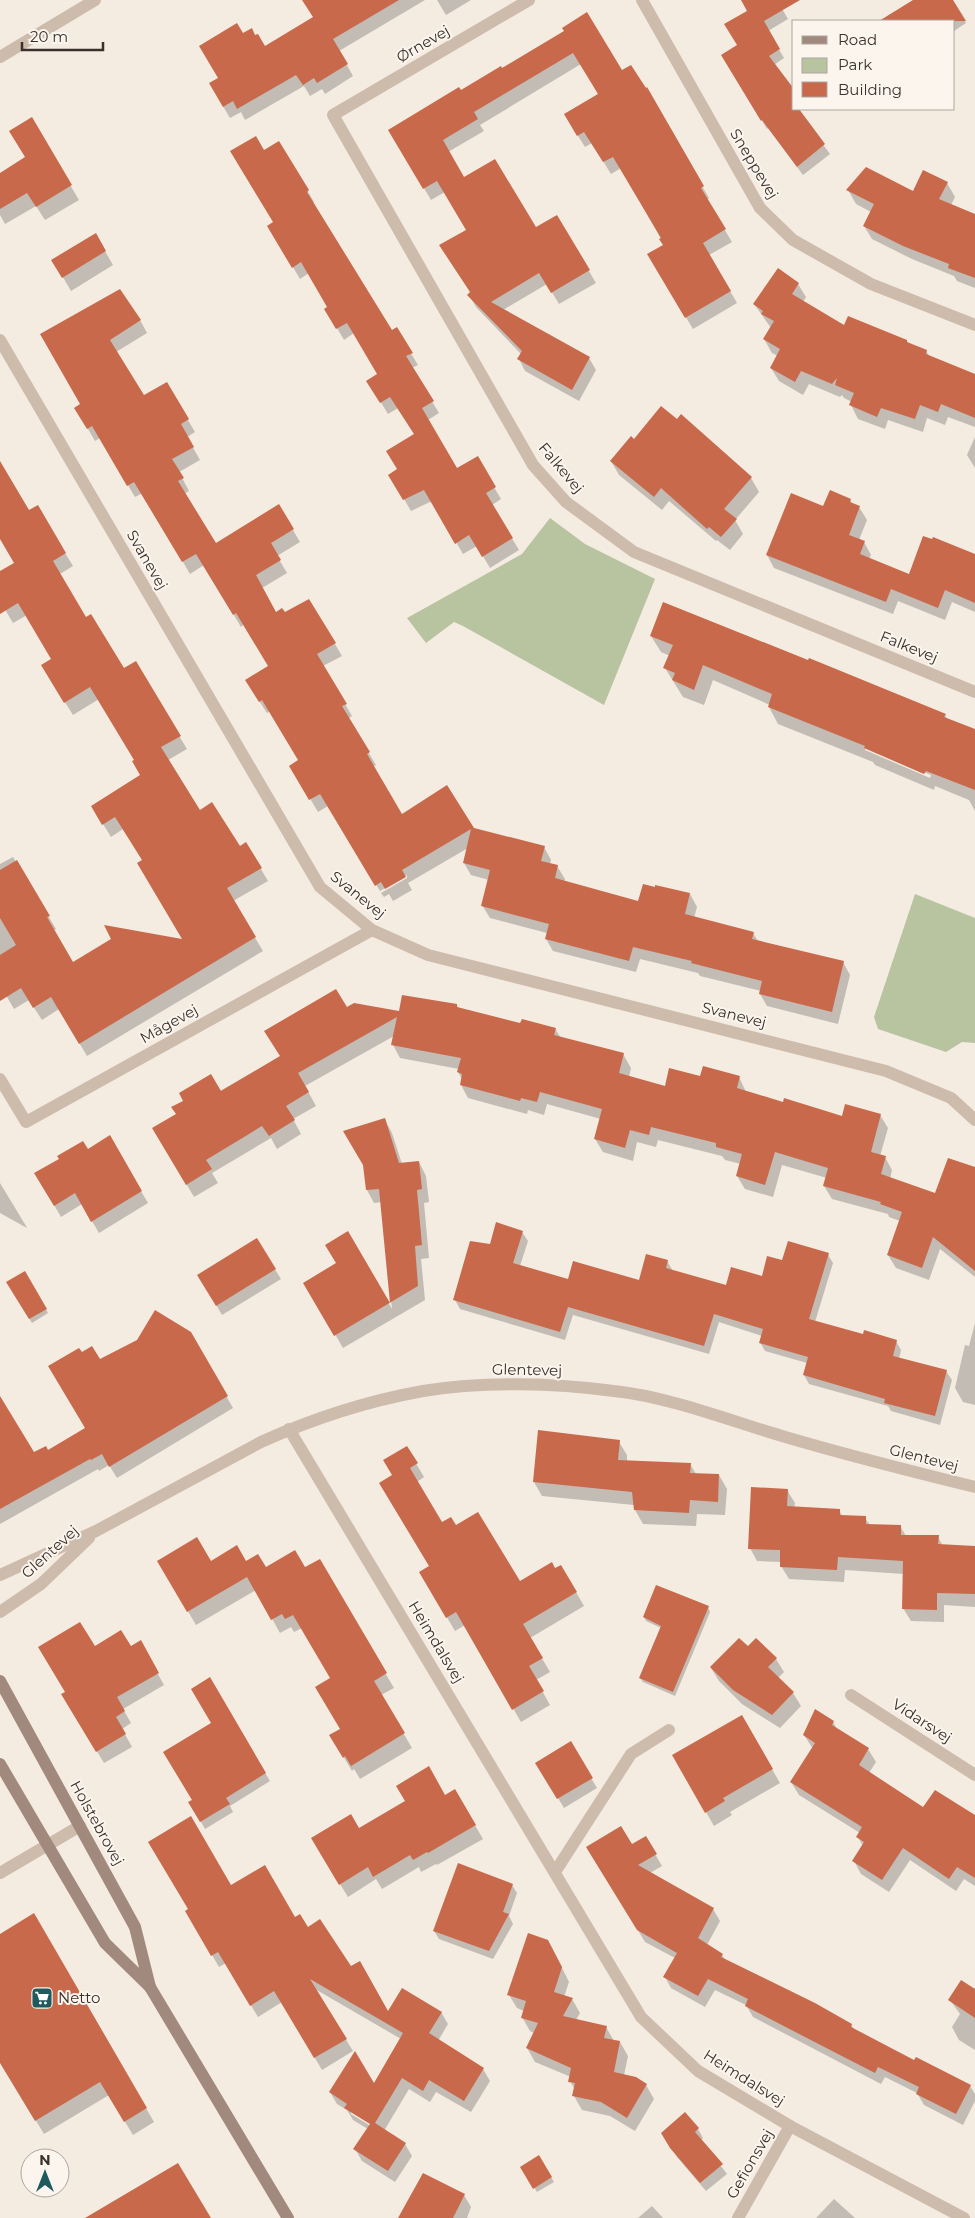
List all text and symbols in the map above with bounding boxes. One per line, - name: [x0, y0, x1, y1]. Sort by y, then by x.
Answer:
- scale bar: [22, 20, 104, 52]
- legend: [792, 20, 955, 110]
- street label: Ørnevej: [393, 21, 453, 66]
- text: 20 m: [30, 27, 68, 46]
- text: Road: [838, 30, 877, 49]
- text: Park: [838, 55, 872, 74]
- text: Building: [838, 80, 902, 99]
- street label: Sneppevej: [726, 125, 783, 202]
- street label: Falkevej: [535, 438, 588, 497]
- street label: Svanevej: [123, 527, 172, 593]
- street label: Falkevej: [878, 626, 941, 667]
- street label: Svanevej: [327, 867, 390, 923]
- street label: Svanevej: [700, 997, 768, 1032]
- street label: Mågevej: [136, 1000, 201, 1047]
- street label: Glentevej: [492, 1359, 562, 1380]
- street label: Glentevej: [888, 1440, 961, 1475]
- street label: Glentevej: [17, 1521, 82, 1582]
- street label: Heimdalsvej: [404, 1597, 468, 1686]
- street label: Vidarsvej: [889, 1694, 956, 1747]
- street label: Holstebrovej: [66, 1777, 129, 1868]
- supermarket icon: Netto: [30, 1986, 54, 2010]
- place label: Netto: [58, 1988, 100, 2007]
- street label: Heimdalsvej: [700, 2045, 788, 2110]
- street label: Gefionsvej: [722, 2125, 777, 2202]
- north arrow: [20, 2148, 70, 2198]
- text: N: [39, 2151, 51, 2169]

